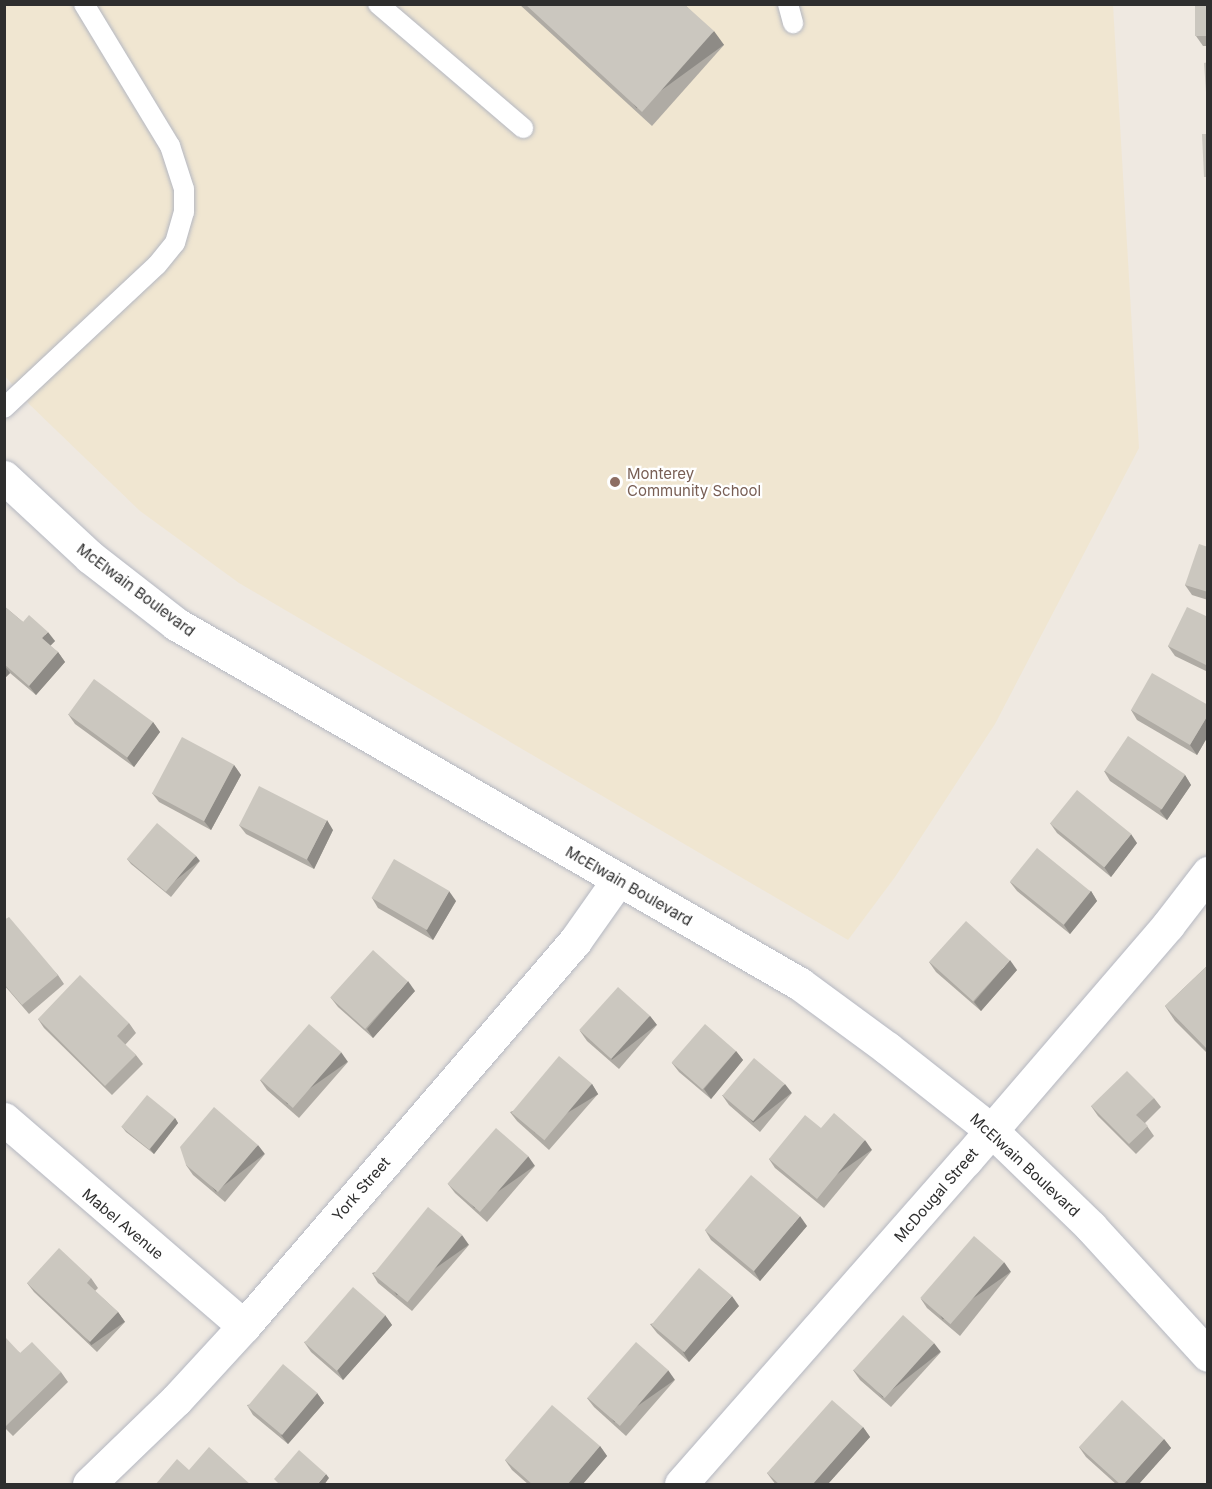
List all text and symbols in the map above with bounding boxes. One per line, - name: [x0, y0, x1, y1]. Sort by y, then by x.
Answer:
- place label: Monterey Community School: [627, 464, 761, 499]
- marker: Monterey Community School: [608, 475, 622, 489]
- street label: McElwain Boulevard: [73, 540, 199, 640]
- street label: McElwain Boulevard: [562, 842, 696, 930]
- street label: McElwain Boulevard: [966, 1110, 1084, 1220]
- street label: McDougal Street: [890, 1144, 982, 1246]
- street label: York Street: [328, 1153, 394, 1225]
- street label: Mabel Avenue: [79, 1185, 167, 1263]

